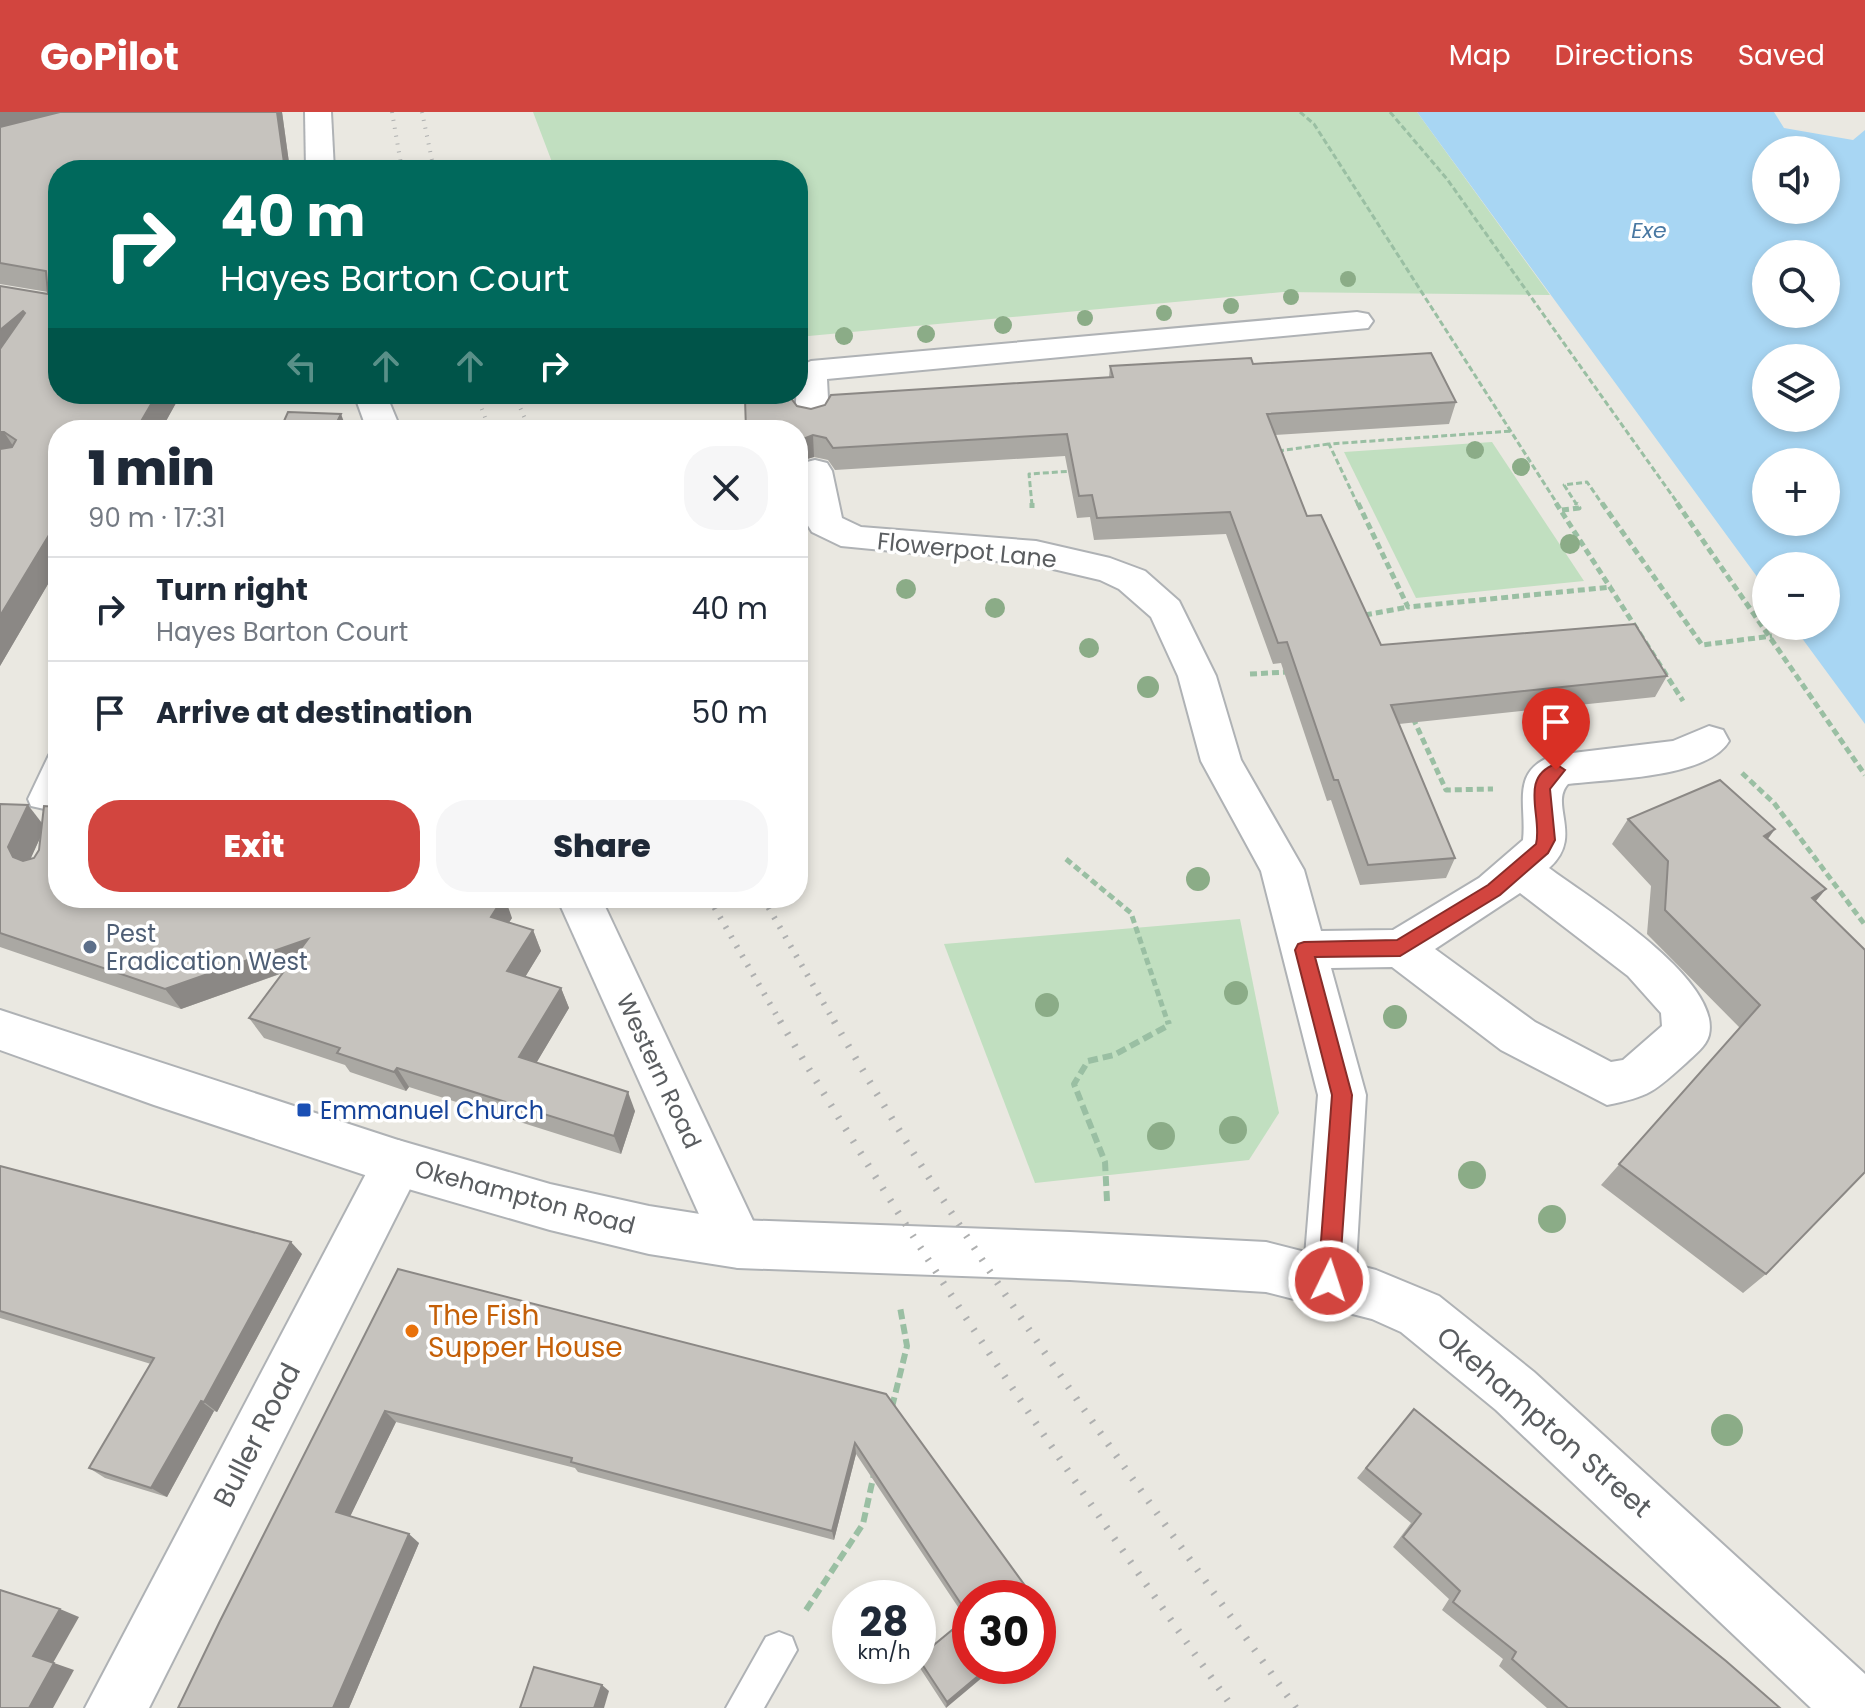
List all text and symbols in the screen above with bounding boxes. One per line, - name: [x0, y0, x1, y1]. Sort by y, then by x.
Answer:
- text: GoPilot: [40, 30, 179, 83]
- text: Map: [1449, 36, 1511, 75]
- text: Directions: [1555, 36, 1694, 75]
- text: Saved: [1738, 36, 1825, 75]
- map controls: [1752, 136, 1840, 640]
- button: sound: [1752, 136, 1840, 224]
- text: 40 m: [220, 177, 366, 256]
- icon: right: [88, 192, 192, 296]
- water label: Exe: [1631, 215, 1667, 246]
- button: search: [1752, 240, 1840, 328]
- text: Hayes Barton Court: [220, 253, 569, 304]
- icon: left: [280, 344, 324, 388]
- icon: ahead: [364, 344, 408, 388]
- icon: ahead: [448, 344, 492, 388]
- icon: right: [532, 344, 576, 388]
- button: layers: [1752, 344, 1840, 432]
- text: 1 min: [88, 435, 215, 502]
- button: close: [684, 446, 768, 530]
- button: +: [1752, 448, 1840, 536]
- text: 90 m · 17:31: [88, 500, 226, 536]
- street label: Flowerpot Lane: [876, 524, 1058, 576]
- button: −: [1752, 552, 1840, 640]
- text: Turn right: [156, 568, 308, 611]
- icon: right: [88, 587, 132, 631]
- text: 40 m: [691, 587, 768, 630]
- text: Hayes Barton Court: [156, 614, 408, 650]
- pin: [1522, 688, 1590, 770]
- icon: arrive: [88, 691, 132, 735]
- text: Arrive at destination: [156, 691, 473, 734]
- text: 50 m: [691, 691, 768, 734]
- icon: arrive: [1534, 700, 1578, 744]
- button: Exit: [88, 800, 420, 892]
- button: Share: [436, 800, 768, 892]
- place label: Pest Eradication West: [106, 917, 308, 978]
- marker: Pest Eradication West: [81, 938, 99, 956]
- street label: Western Road: [609, 988, 709, 1154]
- place label: Emmanuel Church: [320, 1094, 544, 1127]
- marker: Emmanuel Church: [295, 1101, 313, 1119]
- street label: Okehampton Road: [411, 1152, 639, 1242]
- position arrow: [1287, 1239, 1371, 1323]
- place label: The Fish Supper House: [428, 1296, 623, 1367]
- street label: Okehampton Street: [1428, 1317, 1660, 1527]
- marker: The Fish Supper House: [403, 1322, 421, 1340]
- street label: Buller Road: [204, 1356, 310, 1514]
- speed limit sign: 30: [952, 1580, 1056, 1684]
- text: 28: [860, 1594, 908, 1650]
- text: km/h: [857, 1638, 911, 1666]

